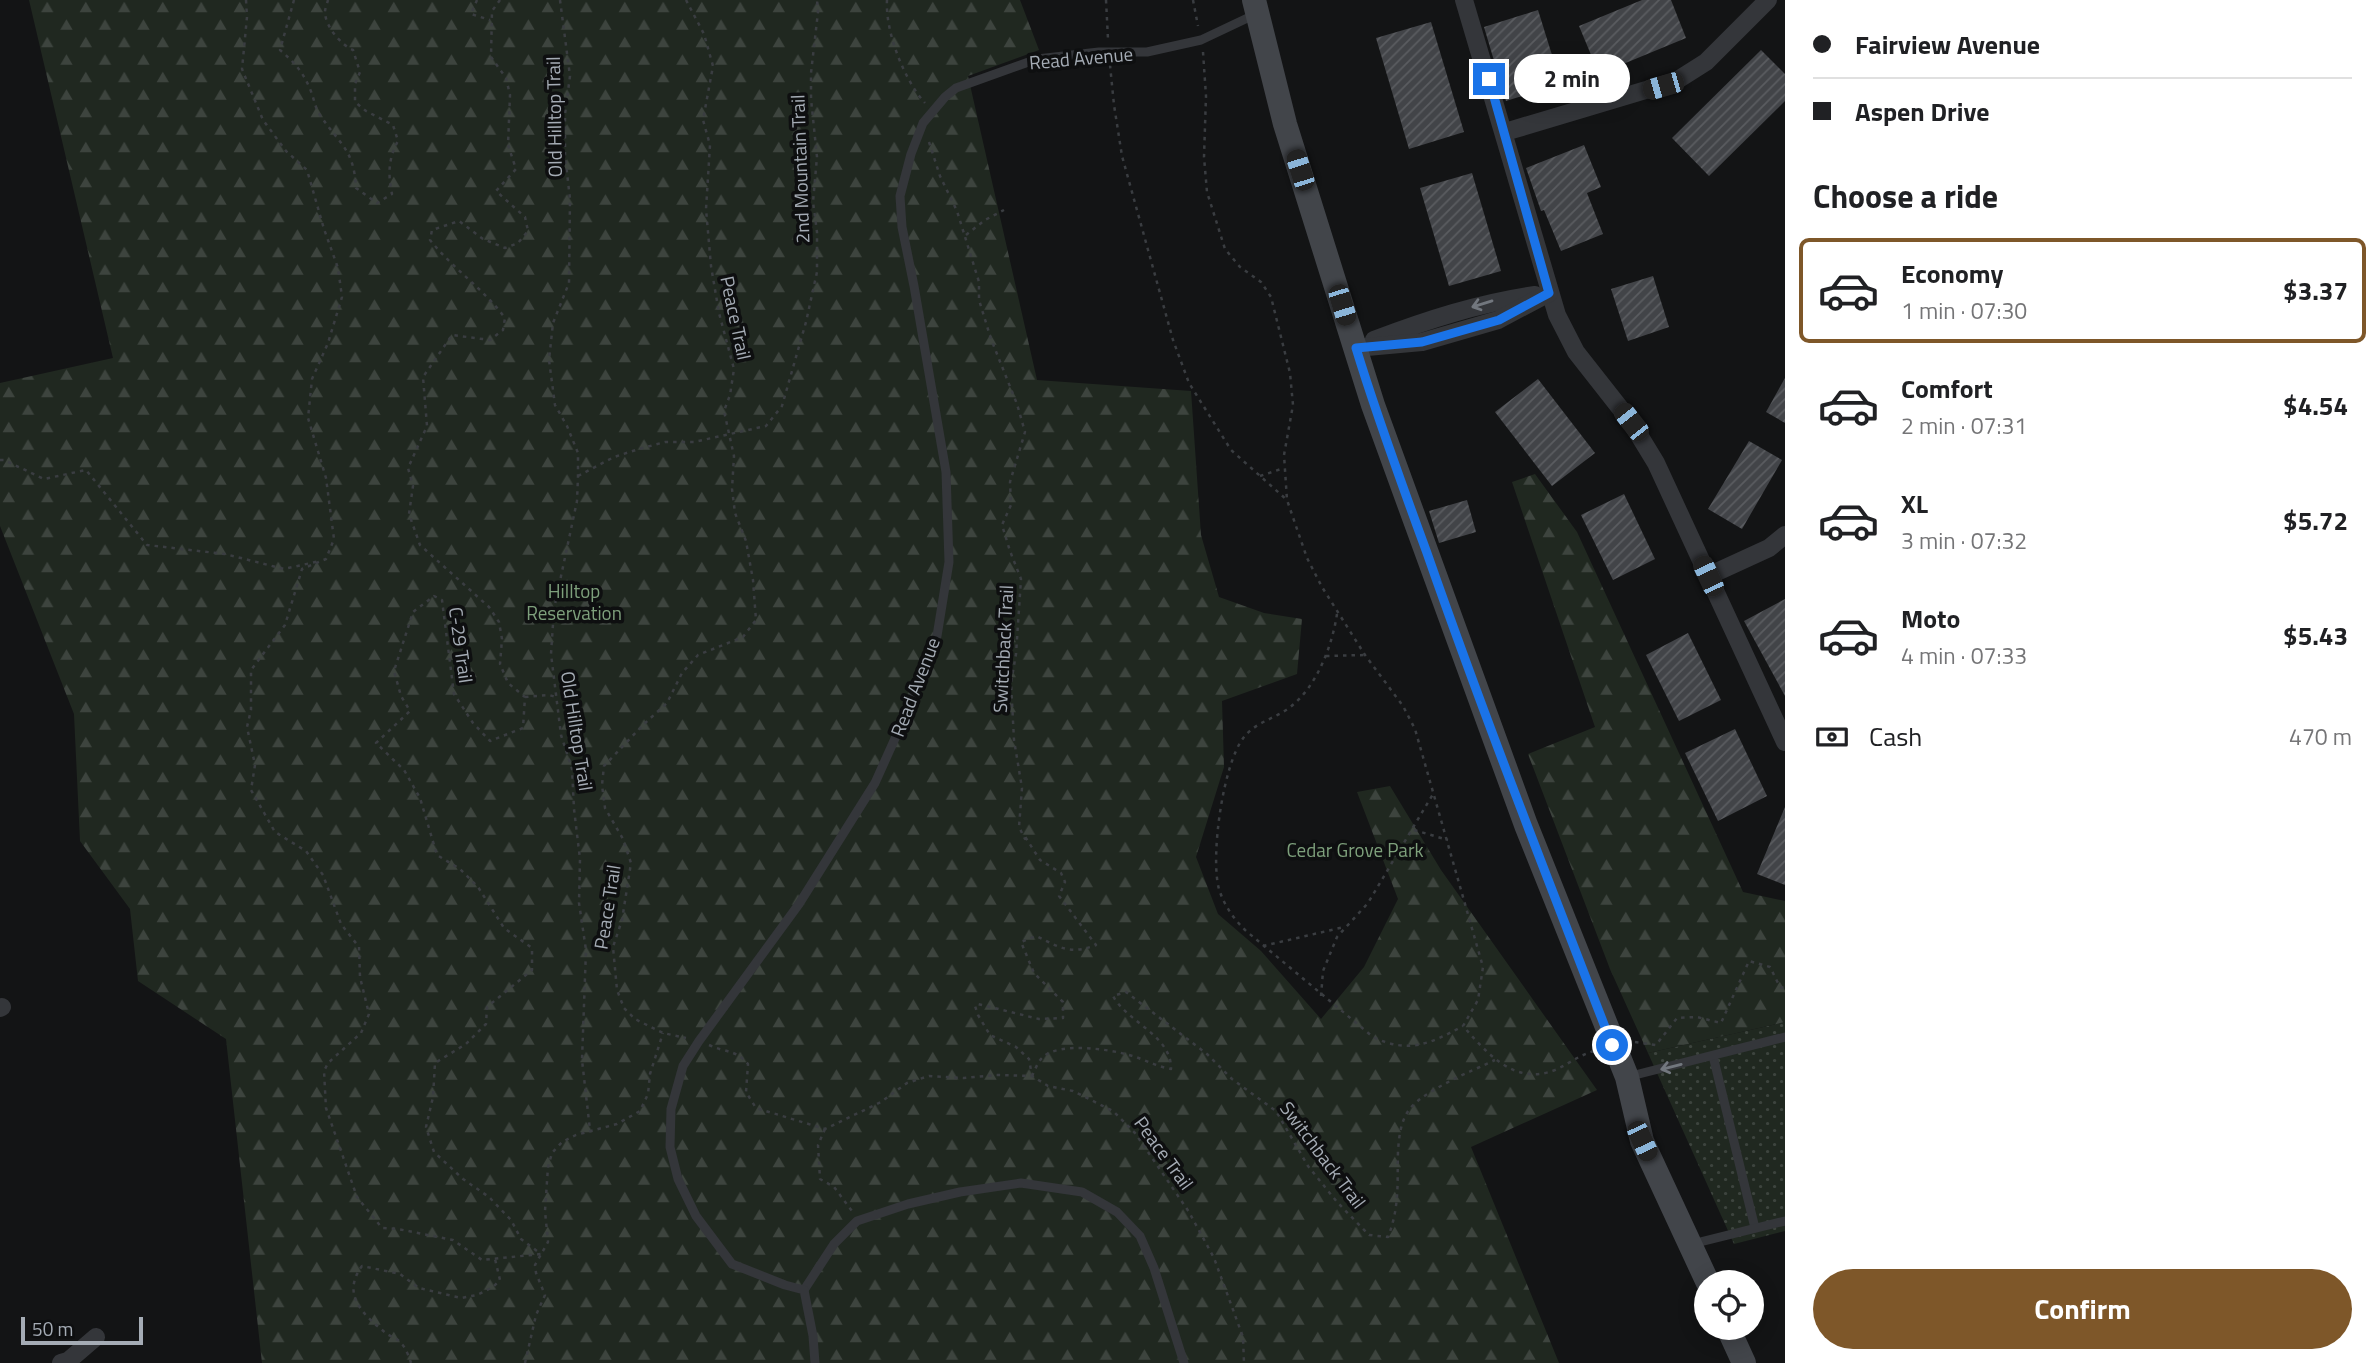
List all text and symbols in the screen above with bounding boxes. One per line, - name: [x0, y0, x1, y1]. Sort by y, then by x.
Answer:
- text: Fairview Avenue: [1855, 25, 2040, 64]
- street label: Read Avenue: [1028, 39, 1134, 76]
- callout: 2 min: [1514, 55, 1629, 104]
- street label: Old Hilltop Trail: [538, 56, 569, 178]
- text: 2 min: [1544, 61, 1600, 96]
- route end: [1473, 63, 1505, 95]
- car: [1640, 70, 1687, 102]
- text: Aspen Drive: [1855, 92, 1989, 131]
- street label: 2nd Mountain Trail: [782, 94, 817, 244]
- car: [1284, 147, 1317, 193]
- text: Choose a ride: [1813, 172, 1998, 220]
- text: Economy: [1901, 254, 2003, 293]
- icon: car: [1817, 259, 1880, 322]
- text: $3.37: [2283, 271, 2348, 310]
- street label: Peace Trail: [713, 273, 760, 363]
- car: [1326, 282, 1359, 328]
- text: 1 min · 07:30: [1901, 293, 2027, 328]
- one-way arrow: [1471, 299, 1493, 312]
- text: Comfort: [1901, 369, 1993, 408]
- icon: car: [1817, 374, 1880, 437]
- text: $4.54: [2283, 386, 2348, 425]
- car: [1610, 399, 1653, 445]
- text: 2 min · 07:31: [1901, 408, 2027, 443]
- text: XL: [1901, 484, 1928, 523]
- icon: car: [1817, 489, 1880, 552]
- text: $5.72: [2283, 501, 2348, 540]
- text: 3 min · 07:32: [1901, 523, 2027, 558]
- car: [1690, 553, 1727, 599]
- park label: Hilltop Reservation: [526, 576, 622, 627]
- street label: Switchback Trail: [985, 584, 1020, 714]
- text: Moto: [1901, 599, 1960, 638]
- icon: car: [1817, 604, 1880, 667]
- street label: C-29 Trail: [442, 605, 481, 685]
- text: $5.43: [2283, 616, 2348, 655]
- street label: Read Avenue: [882, 633, 947, 741]
- text: 4 min · 07:33: [1901, 638, 2027, 673]
- street label: Old Hilltop Trail: [554, 669, 601, 793]
- text: Cash: [1869, 717, 1922, 756]
- icon: cash: [1813, 718, 1851, 756]
- text: 470 m: [2289, 719, 2352, 754]
- park label: Cedar Grove Park: [1286, 835, 1424, 864]
- street label: Peace Trail: [586, 863, 627, 951]
- route start: [1596, 1029, 1628, 1061]
- one-way arrow: [1661, 1061, 1683, 1074]
- street label: Switchback Trail: [1273, 1095, 1374, 1215]
- street label: Peace Trail: [1128, 1110, 1201, 1196]
- car: [1624, 1118, 1661, 1164]
- button: Confirm: [1813, 1269, 2352, 1349]
- map controls: [1694, 1270, 1764, 1340]
- button: locate: [1694, 1270, 1764, 1340]
- scale bar: [21, 1314, 144, 1346]
- text: 50 m: [32, 1314, 73, 1343]

